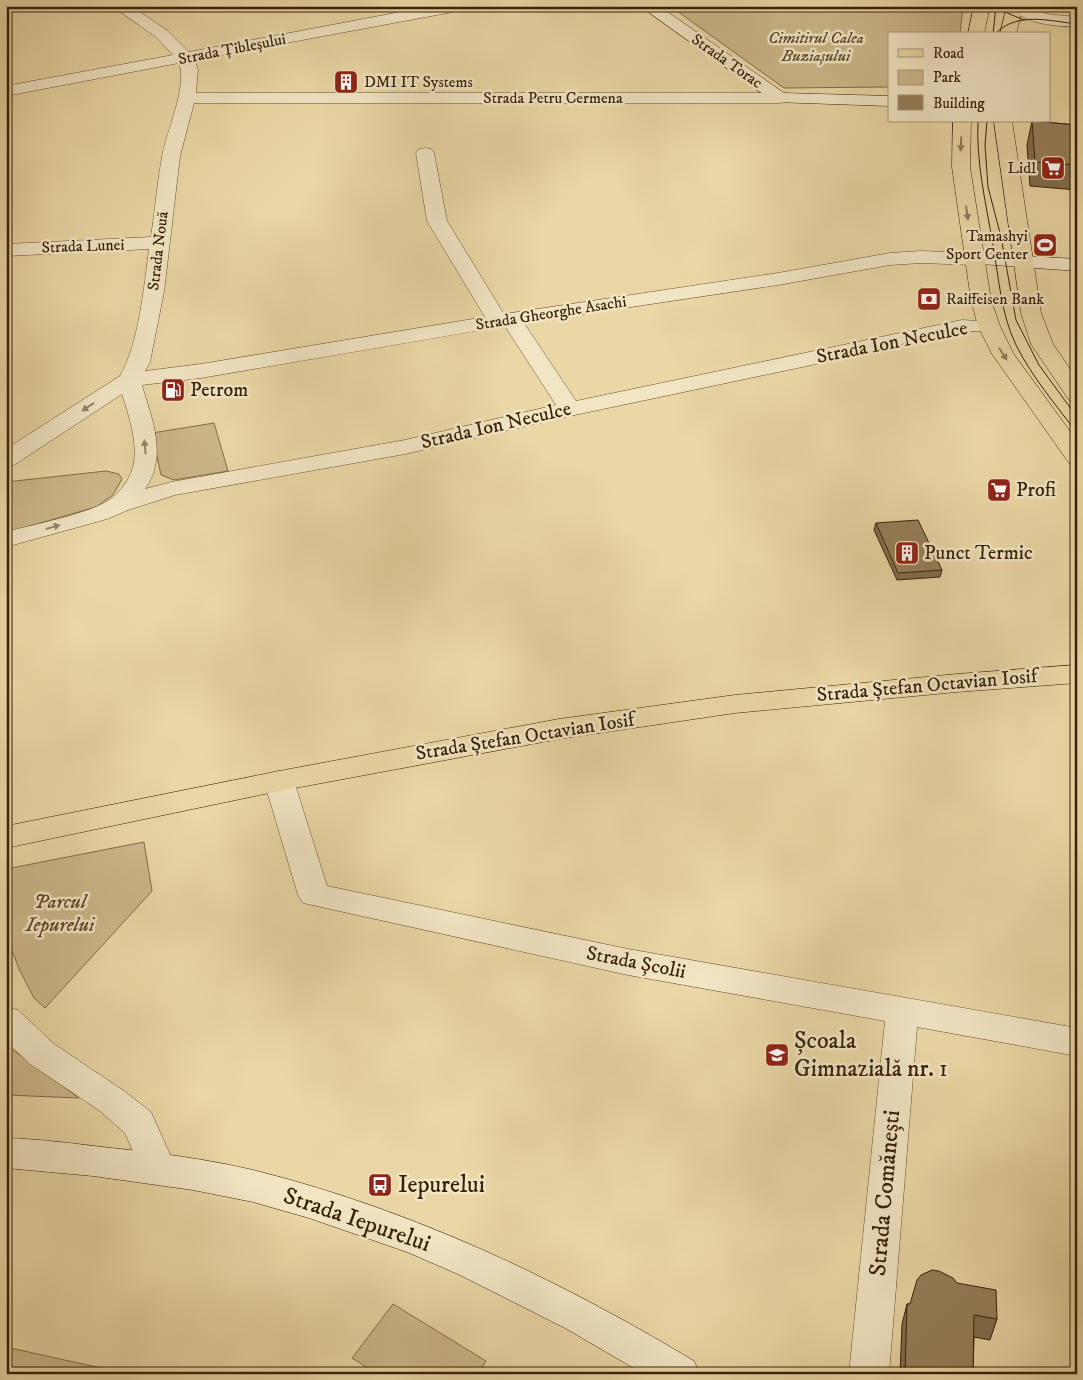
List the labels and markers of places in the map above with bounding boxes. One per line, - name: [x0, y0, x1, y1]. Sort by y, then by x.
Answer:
- building icon: DMI IT Systems: [333, 69, 359, 95]
- place label: DMI IT Systems: [364, 72, 473, 92]
- supermarket icon: Lidl: [1040, 155, 1066, 181]
- place label: Lidl: [1008, 158, 1036, 178]
- place label: Tamashyi Sport Center: [946, 226, 1028, 264]
- sports icon: Tamashyi Sport Center: [1032, 232, 1058, 258]
- bank icon: Raiffeisen Bank: [916, 286, 942, 312]
- place label: Raiffeisen Bank: [946, 289, 1044, 309]
- fuel station icon: Petrom: [160, 377, 186, 403]
- place label: Petrom: [190, 378, 248, 403]
- supermarket icon: Profi: [986, 477, 1012, 503]
- place label: Profi: [1016, 478, 1056, 503]
- building icon: Punct Termic: [894, 540, 920, 566]
- place label: Punct Termic: [924, 541, 1033, 566]
- place label: Școala Gimnazială nr. 1: [794, 1026, 948, 1084]
- school or university icon: Școala Gimnazială nr. 1: [764, 1042, 790, 1068]
- place label: Iepurelui: [398, 1170, 485, 1200]
- bus stop icon: Iepurelui: [367, 1172, 393, 1198]

